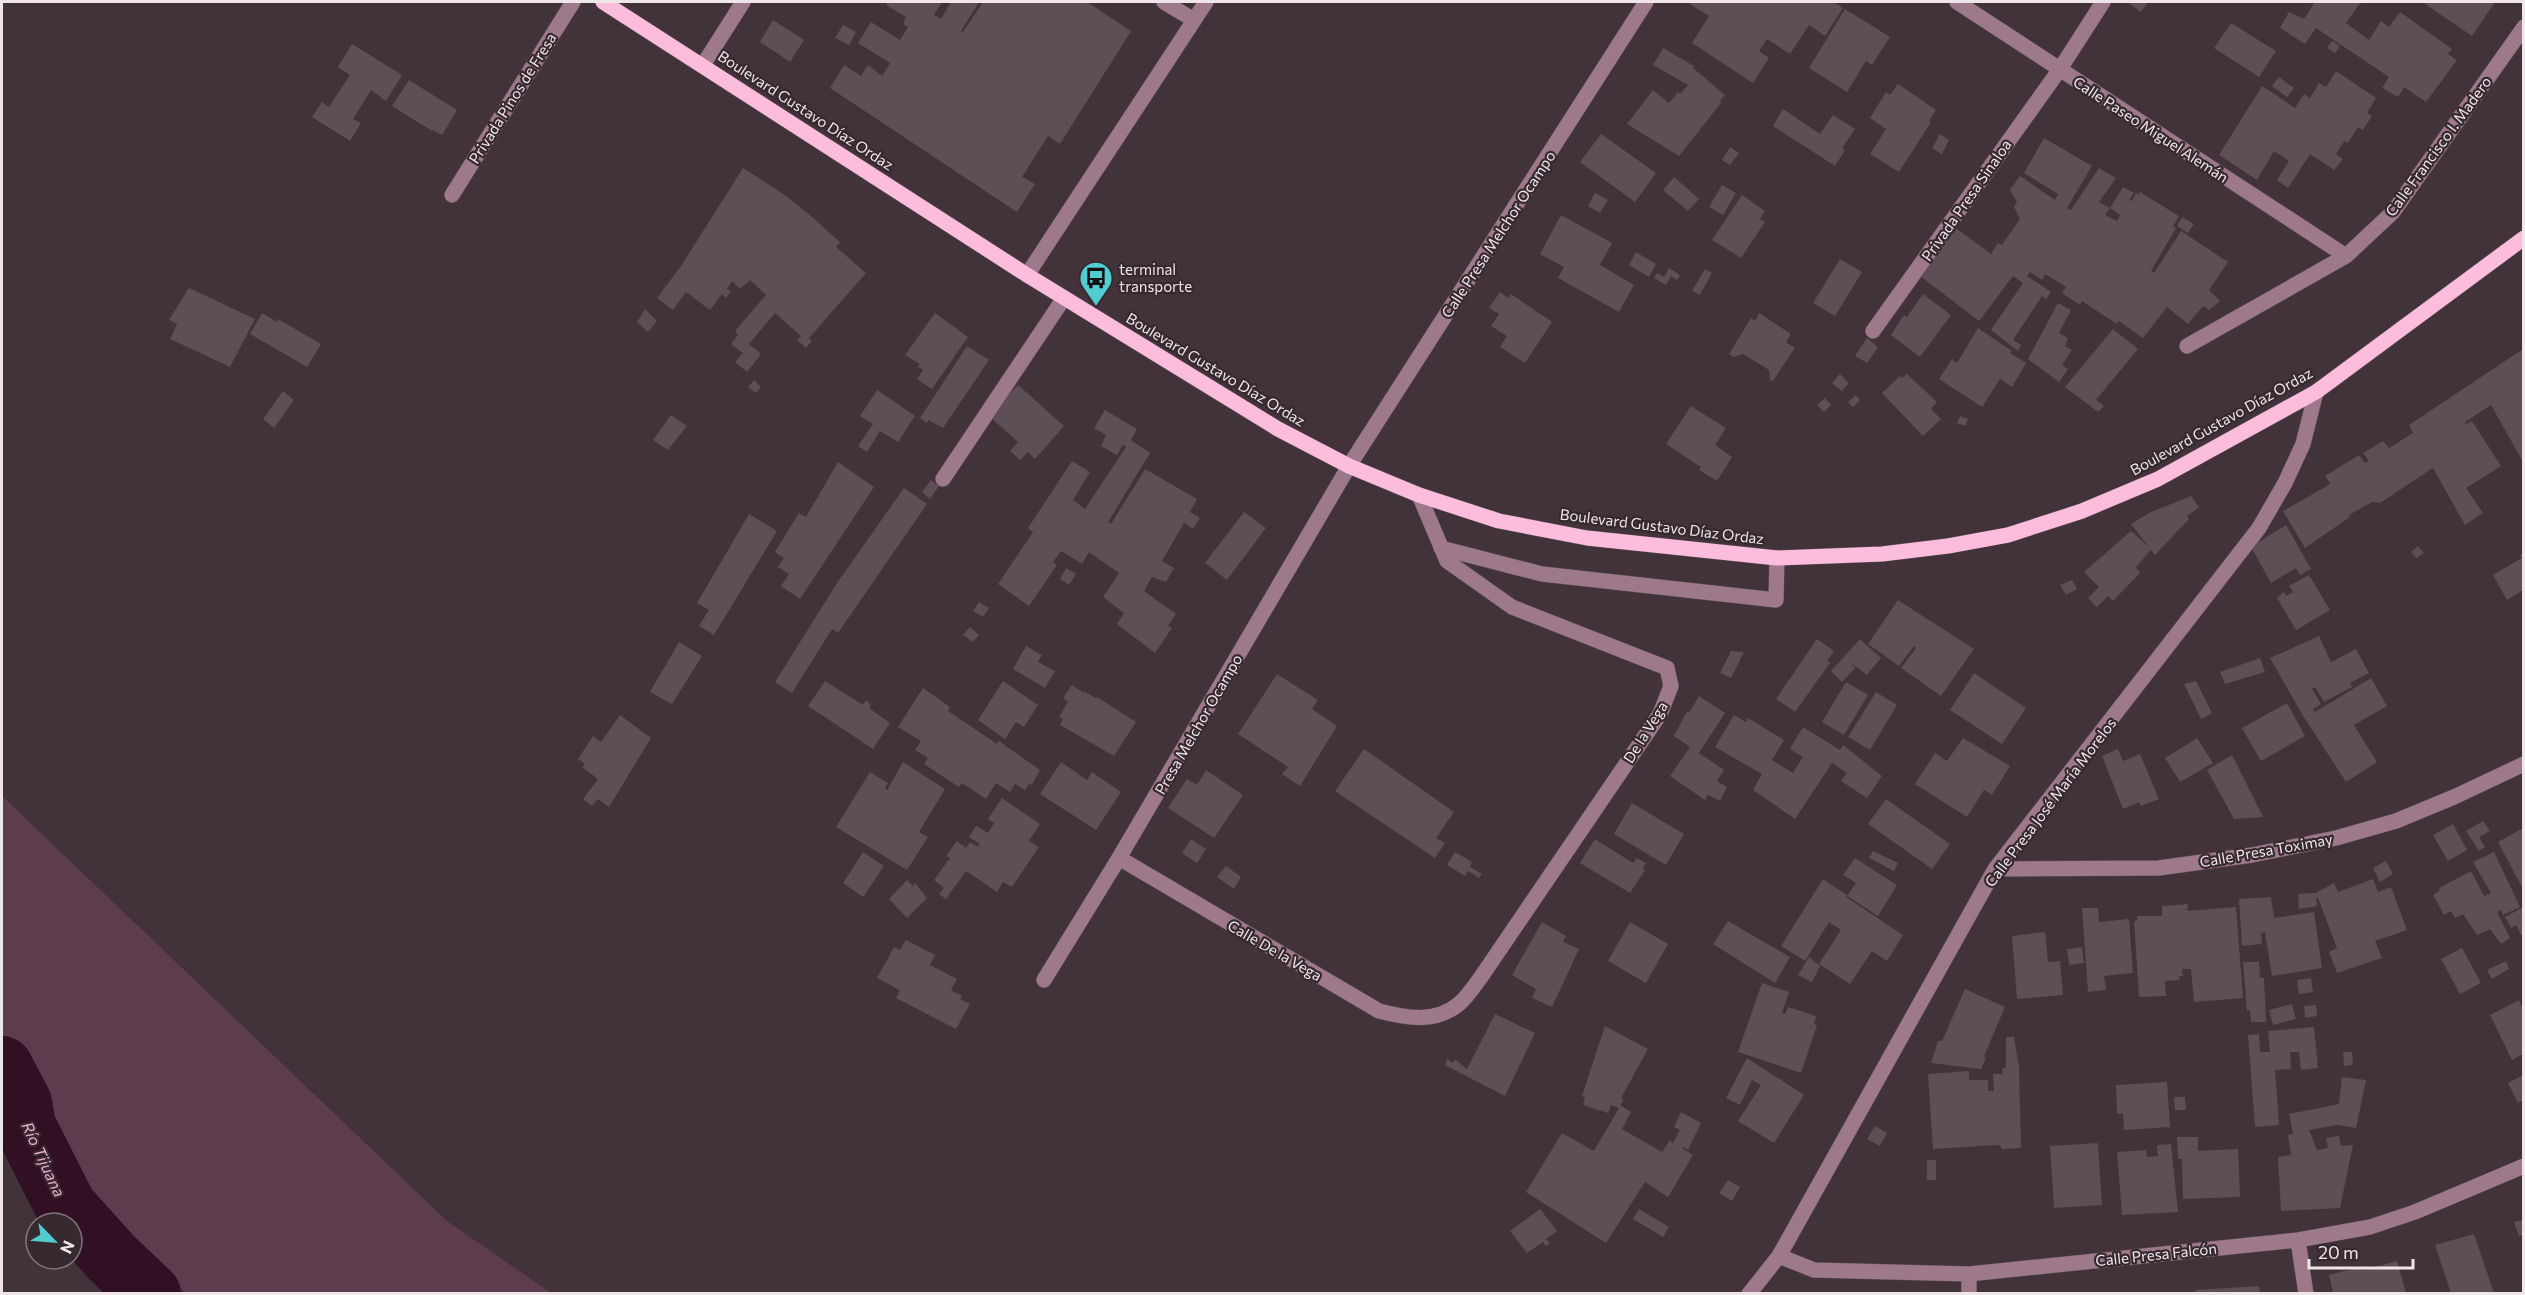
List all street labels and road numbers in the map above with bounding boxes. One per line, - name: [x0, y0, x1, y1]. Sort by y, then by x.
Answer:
- street label: Privada Pinos de Fresa: [464, 29, 560, 167]
- street label: Boulevard Gustavo Díaz Ordaz: [715, 46, 897, 174]
- street label: Calle Paseo Miguel Alemán: [2070, 72, 2232, 186]
- street label: Calle Francisco I. Madero: [2381, 73, 2495, 219]
- street label: Privada Presa Sinaloa: [1917, 136, 2015, 264]
- street label: Calle Presa Melchor Ocampo: [1437, 147, 1559, 321]
- street label: Boulevard Gustavo Díaz Ordaz: [1123, 308, 1309, 430]
- street label: Boulevard Gustavo Díaz Ordaz: [2127, 363, 2315, 479]
- street label: Boulevard Gustavo Díaz Ordaz: [1559, 505, 1765, 547]
- street label: Presa Melchor Ocampo: [1150, 651, 1246, 797]
- street label: De la Vega: [1619, 698, 1671, 766]
- street label: Calle Presa José María Morelos: [1981, 714, 2120, 890]
- street label: Calle Presa Toximay: [2198, 829, 2334, 871]
- street label: Calle De la Vega: [1225, 916, 1325, 984]
- street label: Calle Presa Falcón: [2094, 1239, 2218, 1269]

